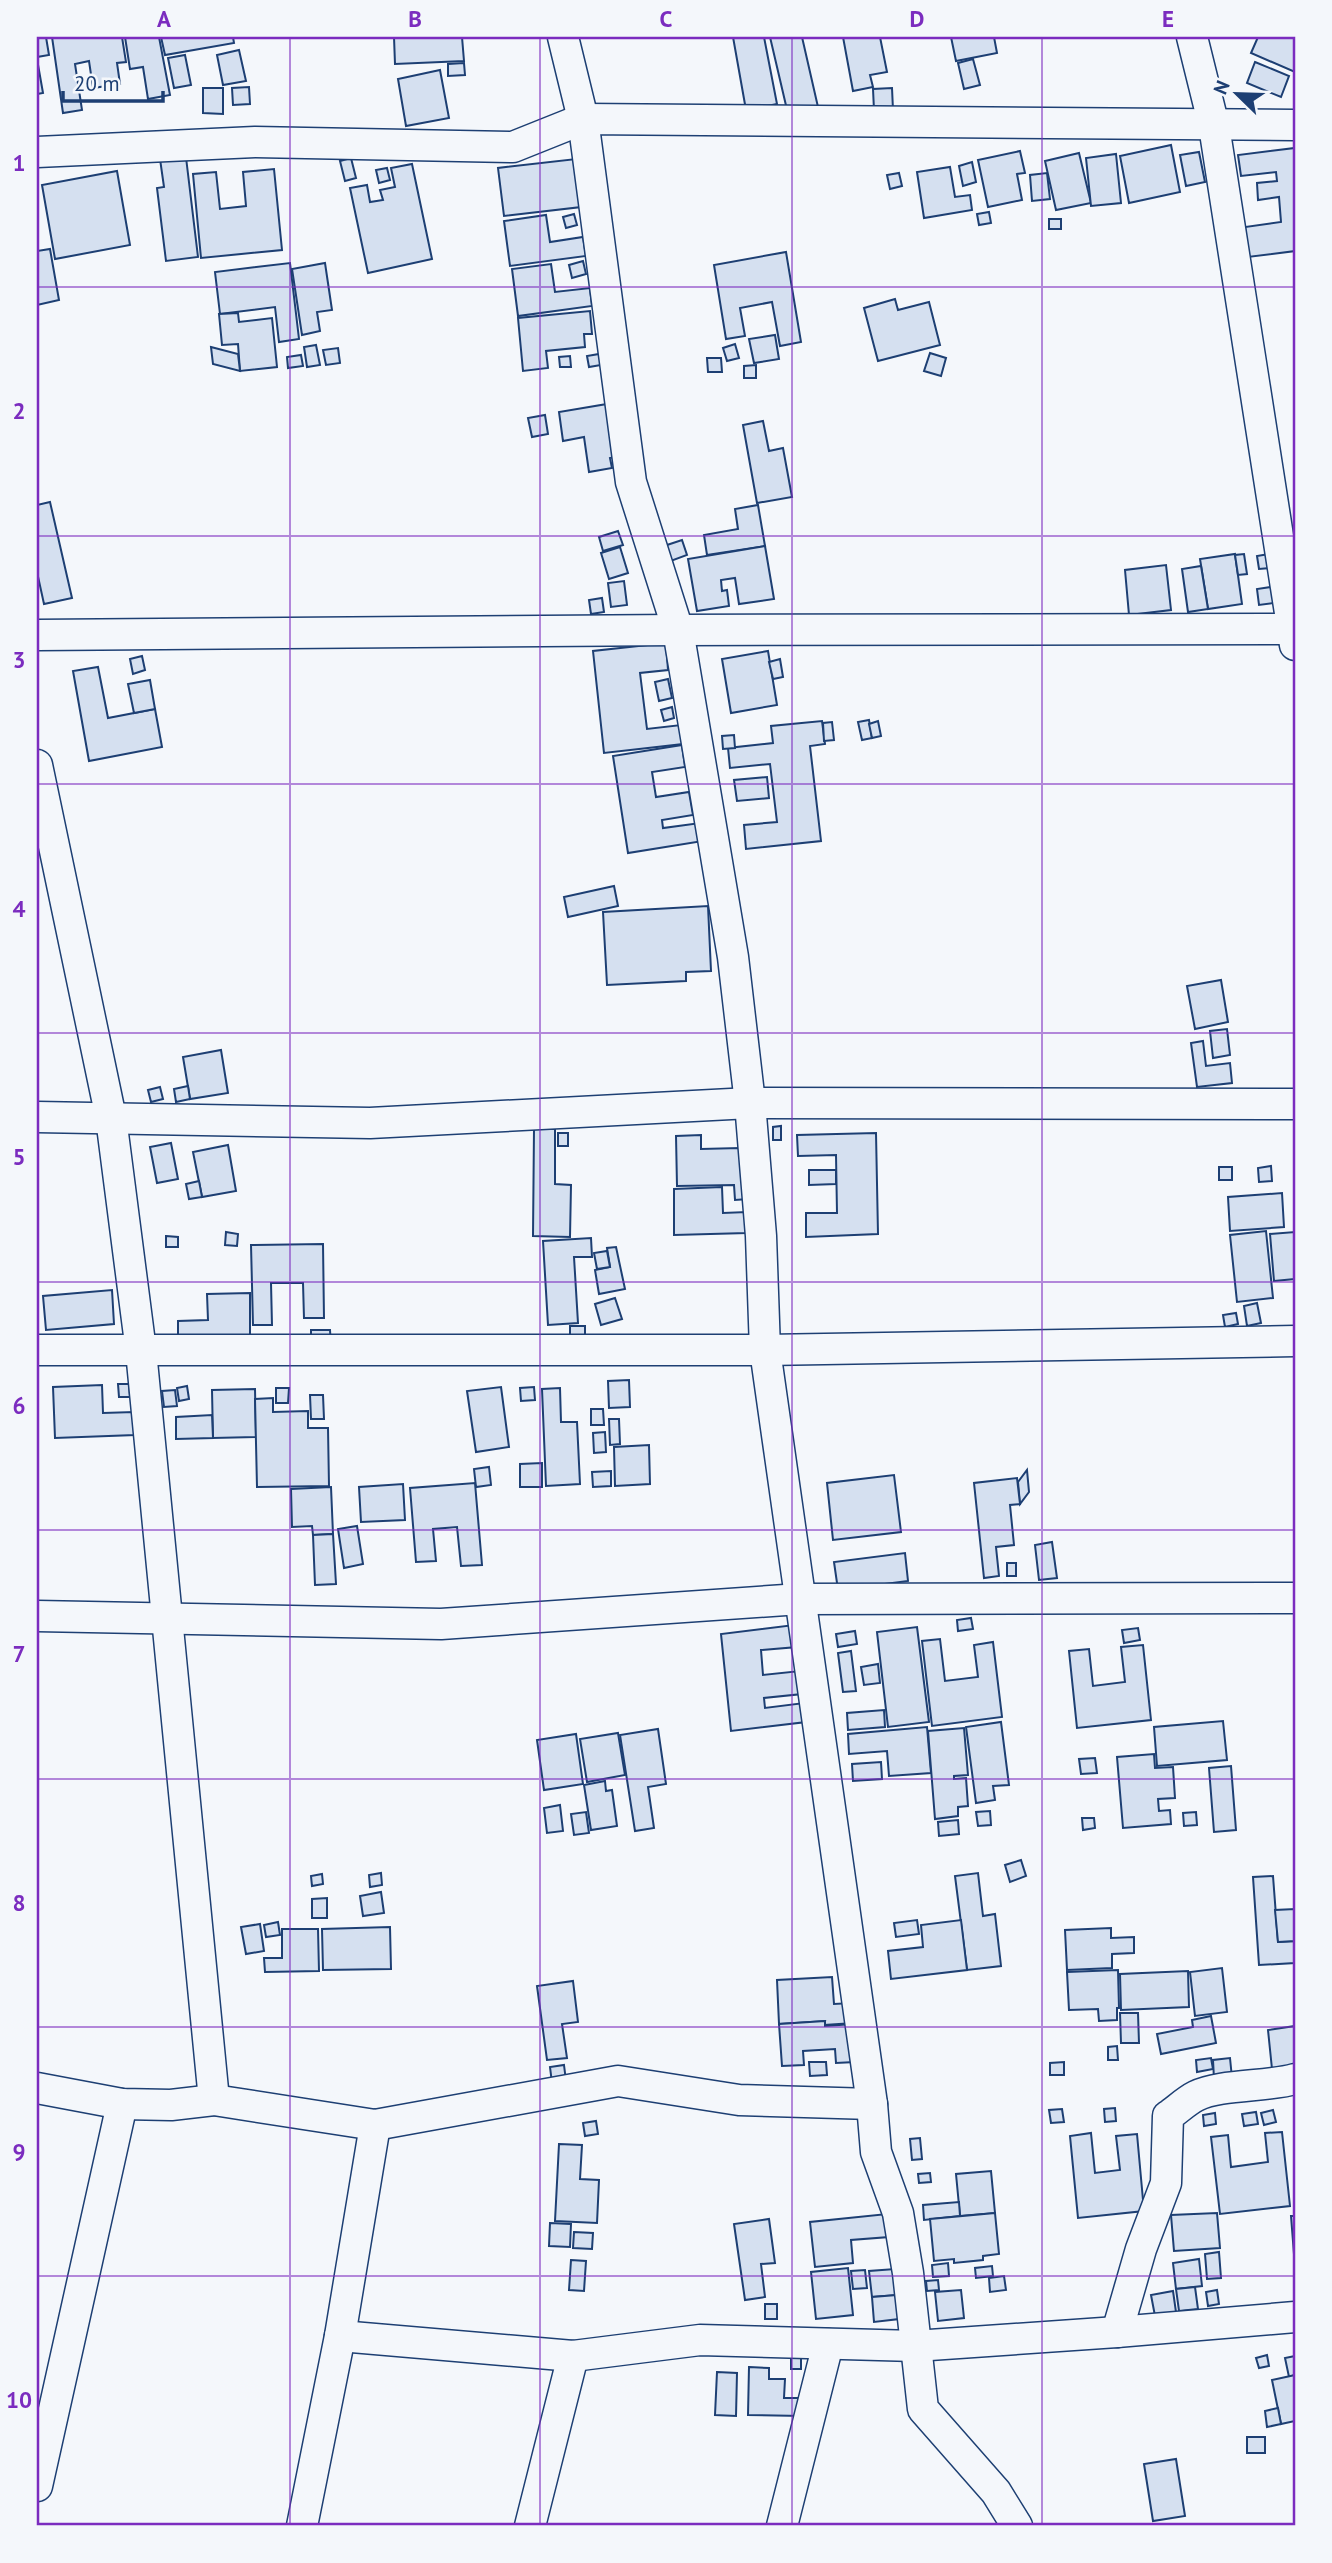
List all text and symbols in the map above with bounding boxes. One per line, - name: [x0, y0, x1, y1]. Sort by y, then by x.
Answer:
- text: A: [157, 4, 171, 33]
- text: B: [408, 4, 422, 33]
- text: C: [660, 4, 673, 33]
- text: D: [910, 4, 924, 33]
- text: E: [1162, 4, 1174, 33]
- scale bar: [63, 60, 163, 104]
- north arrow: [1202, 60, 1272, 130]
- text: 20 m: [74, 70, 120, 97]
- text: N: [1208, 77, 1235, 98]
- text: 1: [12, 148, 26, 177]
- text: 2: [12, 396, 26, 425]
- text: 3: [12, 645, 26, 674]
- text: 4: [12, 894, 26, 923]
- text: 5: [12, 1142, 26, 1171]
- text: 6: [12, 1391, 26, 1420]
- text: 7: [12, 1639, 26, 1668]
- text: 8: [12, 1888, 26, 1917]
- text: 9: [12, 2137, 26, 2166]
- text: 10: [6, 2385, 32, 2414]

